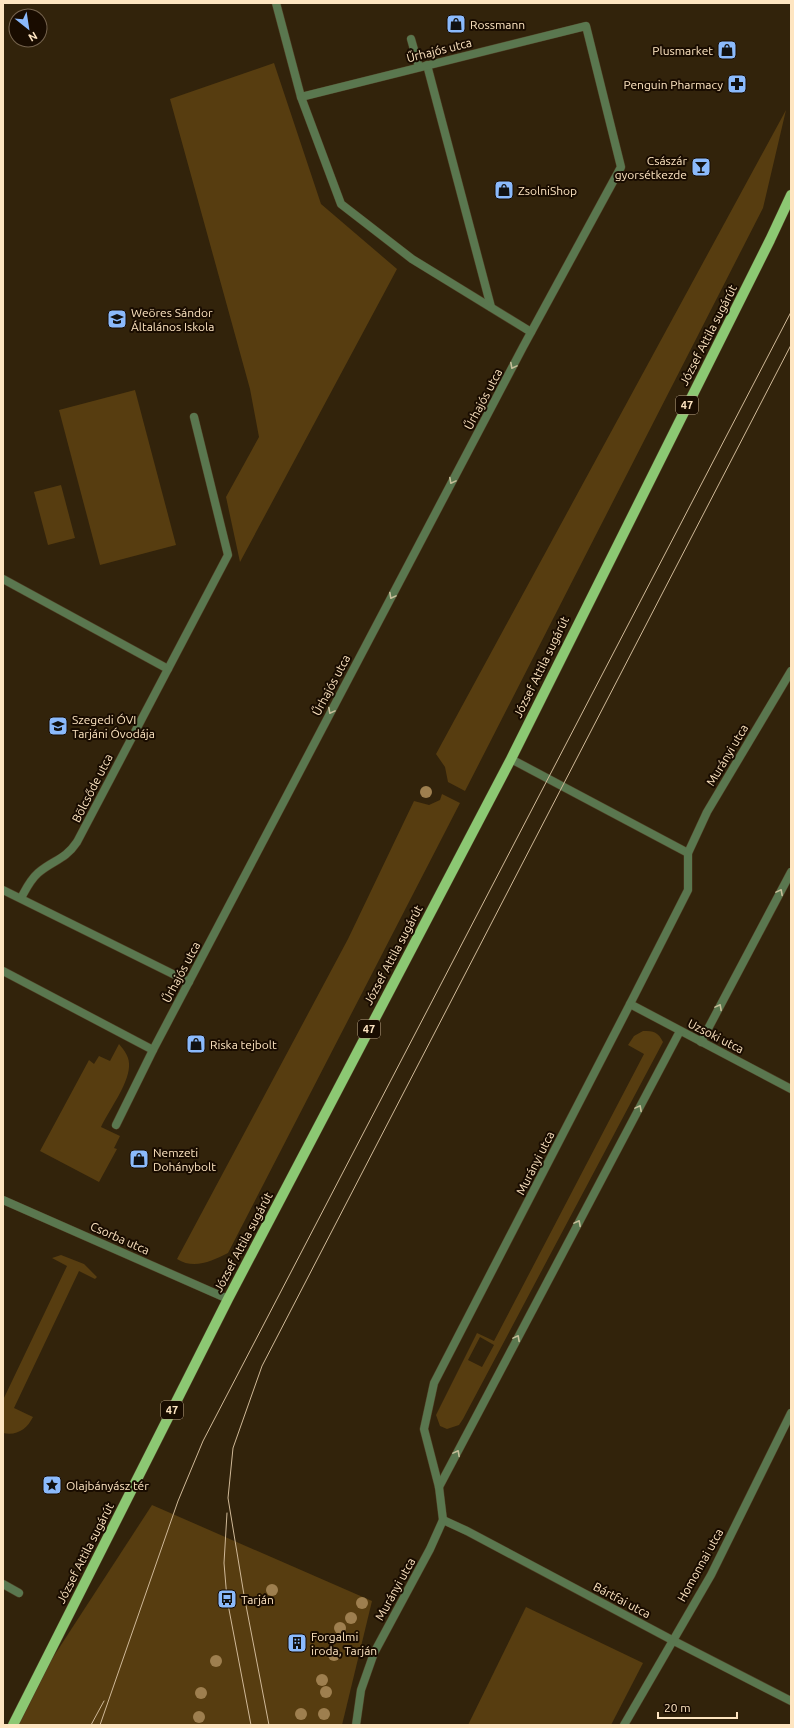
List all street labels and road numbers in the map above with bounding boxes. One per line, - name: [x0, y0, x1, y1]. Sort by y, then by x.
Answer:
- street label: Űrhajós utca: [405, 36, 473, 64]
- street label: József Attila sugárút: [677, 282, 739, 387]
- street label: Űrhajós utca: [462, 366, 504, 432]
- road number: 47: [676, 396, 698, 414]
- street label: József Attila sugárút: [511, 614, 571, 720]
- street label: Űrhajós utca: [310, 652, 352, 718]
- street label: Murányi utca: [704, 722, 750, 788]
- street label: Bölcsőde utca: [69, 752, 115, 824]
- street label: József Attila sugárút: [361, 903, 425, 1007]
- street label: Űrhajós utca: [160, 939, 202, 1005]
- street label: Uzsoki utca: [686, 1016, 746, 1056]
- road number: 47: [358, 1020, 380, 1038]
- street label: Murányi utca: [513, 1129, 557, 1197]
- street label: József Attila sugárút: [211, 1190, 275, 1294]
- street label: Csorba utca: [88, 1219, 152, 1257]
- road number: 47: [161, 1401, 183, 1419]
- street label: József Attila sugárút: [54, 1500, 116, 1605]
- street label: Homonnai utca: [675, 1526, 725, 1604]
- street label: Murányi utca: [372, 1555, 418, 1623]
- street label: Bártfai utca: [591, 1580, 653, 1620]

